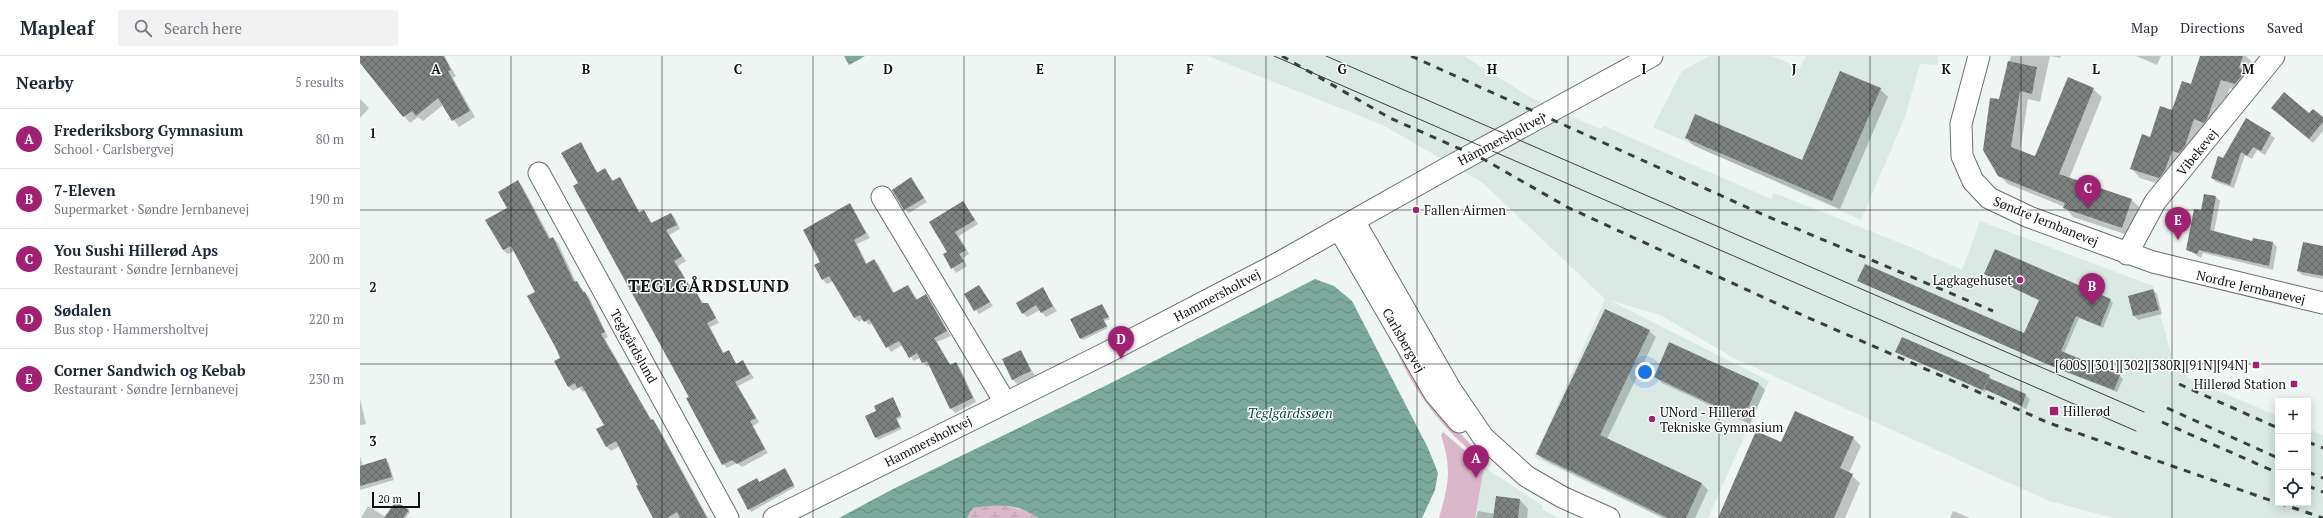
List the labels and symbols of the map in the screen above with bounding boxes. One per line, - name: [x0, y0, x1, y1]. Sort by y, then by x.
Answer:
- text: A: [431, 60, 441, 78]
- text: B: [582, 60, 590, 78]
- text: C: [734, 60, 742, 78]
- text: D: [883, 60, 893, 78]
- text: E: [1036, 60, 1044, 78]
- text: F: [1186, 60, 1194, 78]
- text: G: [1337, 60, 1347, 78]
- text: H: [1487, 60, 1497, 78]
- text: I: [1642, 60, 1647, 78]
- text: J: [1792, 60, 1797, 78]
- text: K: [1941, 60, 1951, 78]
- text: L: [2092, 60, 2100, 78]
- text: M: [2242, 60, 2254, 78]
- street label: Hammersholtvej: [1454, 109, 1548, 169]
- text: 1: [369, 124, 377, 142]
- street label: Vibekevej: [2172, 125, 2222, 179]
- pin: C: [2075, 175, 2101, 208]
- street label: Søndre Jernbanevej: [1991, 192, 2101, 250]
- place label: Fallen Airmen: [1424, 201, 1506, 219]
- marker: Fallen Airmen: [1411, 205, 1421, 215]
- pin: E: [2165, 207, 2191, 240]
- street label: Hammersholtvej: [1170, 265, 1264, 325]
- street label: Nordre Jernbanevej: [2195, 266, 2307, 308]
- place label: Lagkagehuset: [1933, 271, 2012, 289]
- pin: B: [2079, 273, 2105, 306]
- district label: TEGLGÅRDSLUND: [628, 274, 790, 297]
- marker: Lagkagehuset: [2015, 275, 2025, 285]
- text: 2: [369, 278, 377, 296]
- street label: Carlsbergvej: [1378, 305, 1430, 375]
- street label: Teglgårdslund: [606, 306, 662, 386]
- pin: D: [1108, 326, 1134, 359]
- place label: [600S][301][302][380R][91N][94N]: [2055, 356, 2248, 374]
- marker: [600S][301][302][380R][91N][94N]: [2251, 360, 2261, 370]
- your location: [1635, 362, 1655, 382]
- place label: Hillerød Station: [2194, 375, 2286, 393]
- marker: Hillerød Station: [2289, 379, 2299, 389]
- place label: Hillerød: [2063, 402, 2110, 420]
- water label: Teglgårdssøen: [1247, 403, 1333, 422]
- place label: UNord - Hillerød Tekniske Gymnasium: [1660, 403, 1783, 436]
- marker: Hillerød: [2048, 405, 2060, 417]
- street label: Hammersholtvej: [881, 411, 975, 471]
- marker: UNord - Hillerød Tekniske Gymnasium: [1647, 414, 1657, 424]
- text: 3: [369, 432, 377, 450]
- pin: A: [1463, 445, 1489, 478]
- scale bar: [372, 490, 420, 509]

